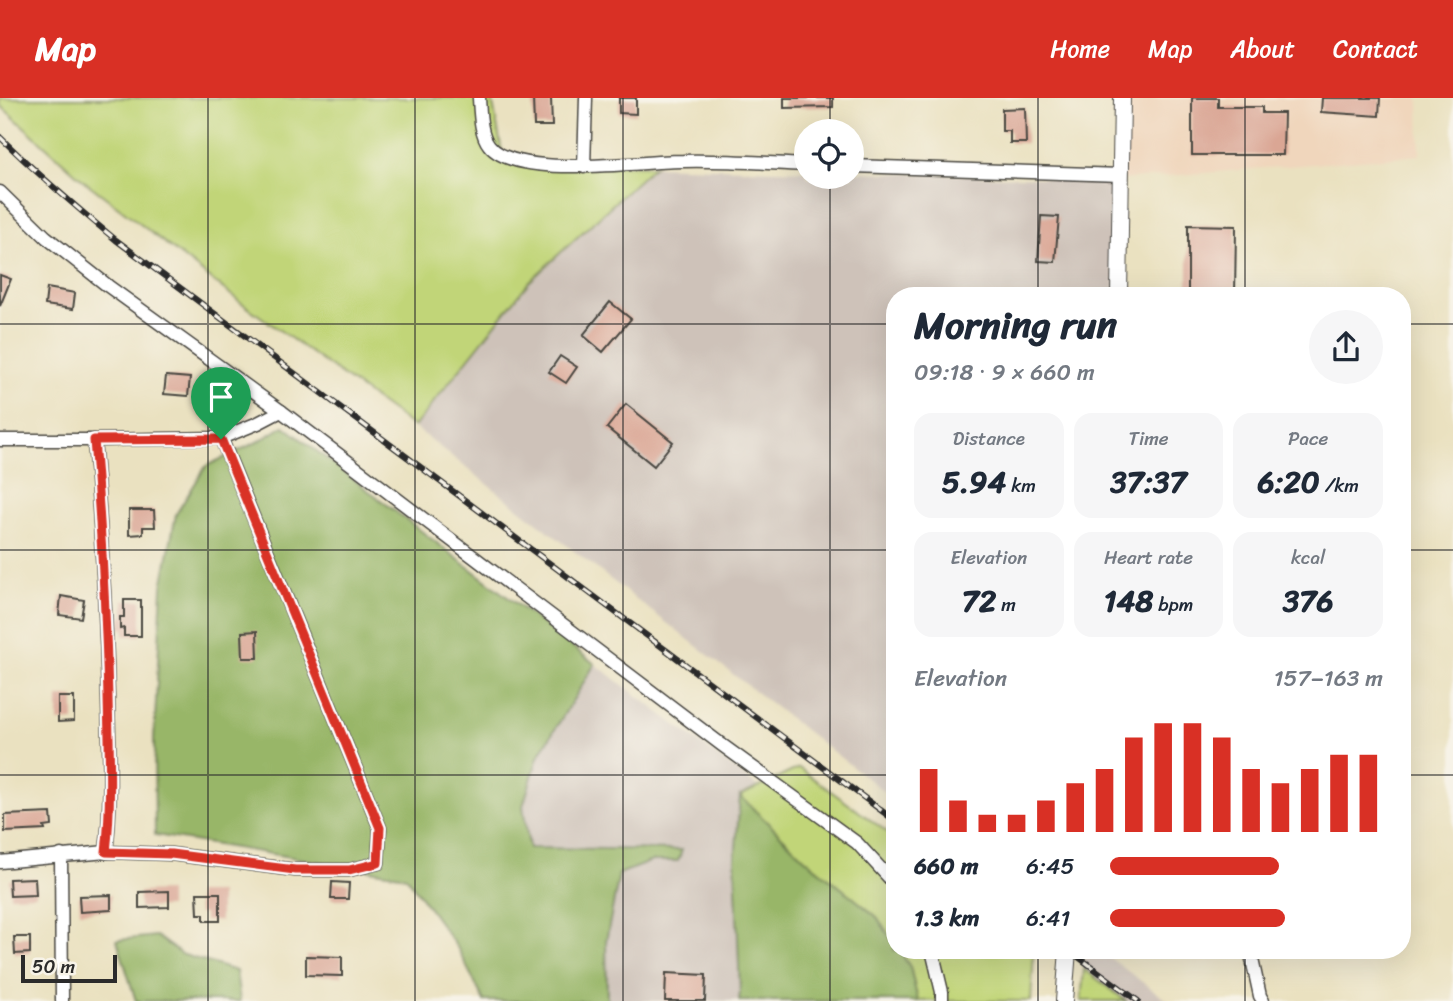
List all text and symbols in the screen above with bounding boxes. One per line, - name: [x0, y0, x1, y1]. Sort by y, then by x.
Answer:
- text: Map: [35, 20, 96, 78]
- text: Home: [1050, 28, 1110, 70]
- text: Map: [1148, 28, 1192, 70]
- text: About: [1230, 28, 1295, 70]
- text: Contact: [1333, 28, 1418, 70]
- map controls: [794, 119, 864, 189]
- button: locate: [794, 119, 864, 189]
- text: Morning run: [914, 292, 1117, 359]
- button: share: [1309, 310, 1383, 384]
- text: 09:18 · 9 × 660 m: [914, 352, 1095, 393]
- pin: [191, 367, 251, 439]
- icon: arrive: [202, 378, 240, 416]
- text: Distance: [953, 422, 1025, 455]
- text: Time: [1128, 422, 1169, 455]
- text: Pace: [1288, 422, 1328, 455]
- text: 5.94: [942, 455, 1006, 509]
- text: 37:37: [1110, 455, 1187, 509]
- text: 6:20: [1257, 455, 1320, 509]
- text: km: [1006, 469, 1036, 502]
- text: /km: [1320, 469, 1359, 502]
- text: Elevation: [950, 541, 1027, 574]
- text: Heart rate: [1104, 541, 1193, 574]
- text: kcal: [1291, 541, 1325, 574]
- text: 72: [962, 574, 996, 628]
- text: 148: [1104, 574, 1153, 628]
- text: 376: [1283, 574, 1333, 628]
- text: m: [996, 588, 1016, 621]
- text: bpm: [1153, 588, 1193, 621]
- text: Elevation: [914, 658, 1007, 699]
- text: 157–163 m: [1274, 658, 1383, 699]
- text: 660 m: [914, 846, 978, 887]
- text: 6:45: [1026, 846, 1074, 887]
- text: 1.3 km: [914, 898, 979, 939]
- text: 6:41: [1026, 898, 1070, 939]
- text: 50 m: [32, 950, 75, 983]
- scale bar: [21, 952, 117, 984]

